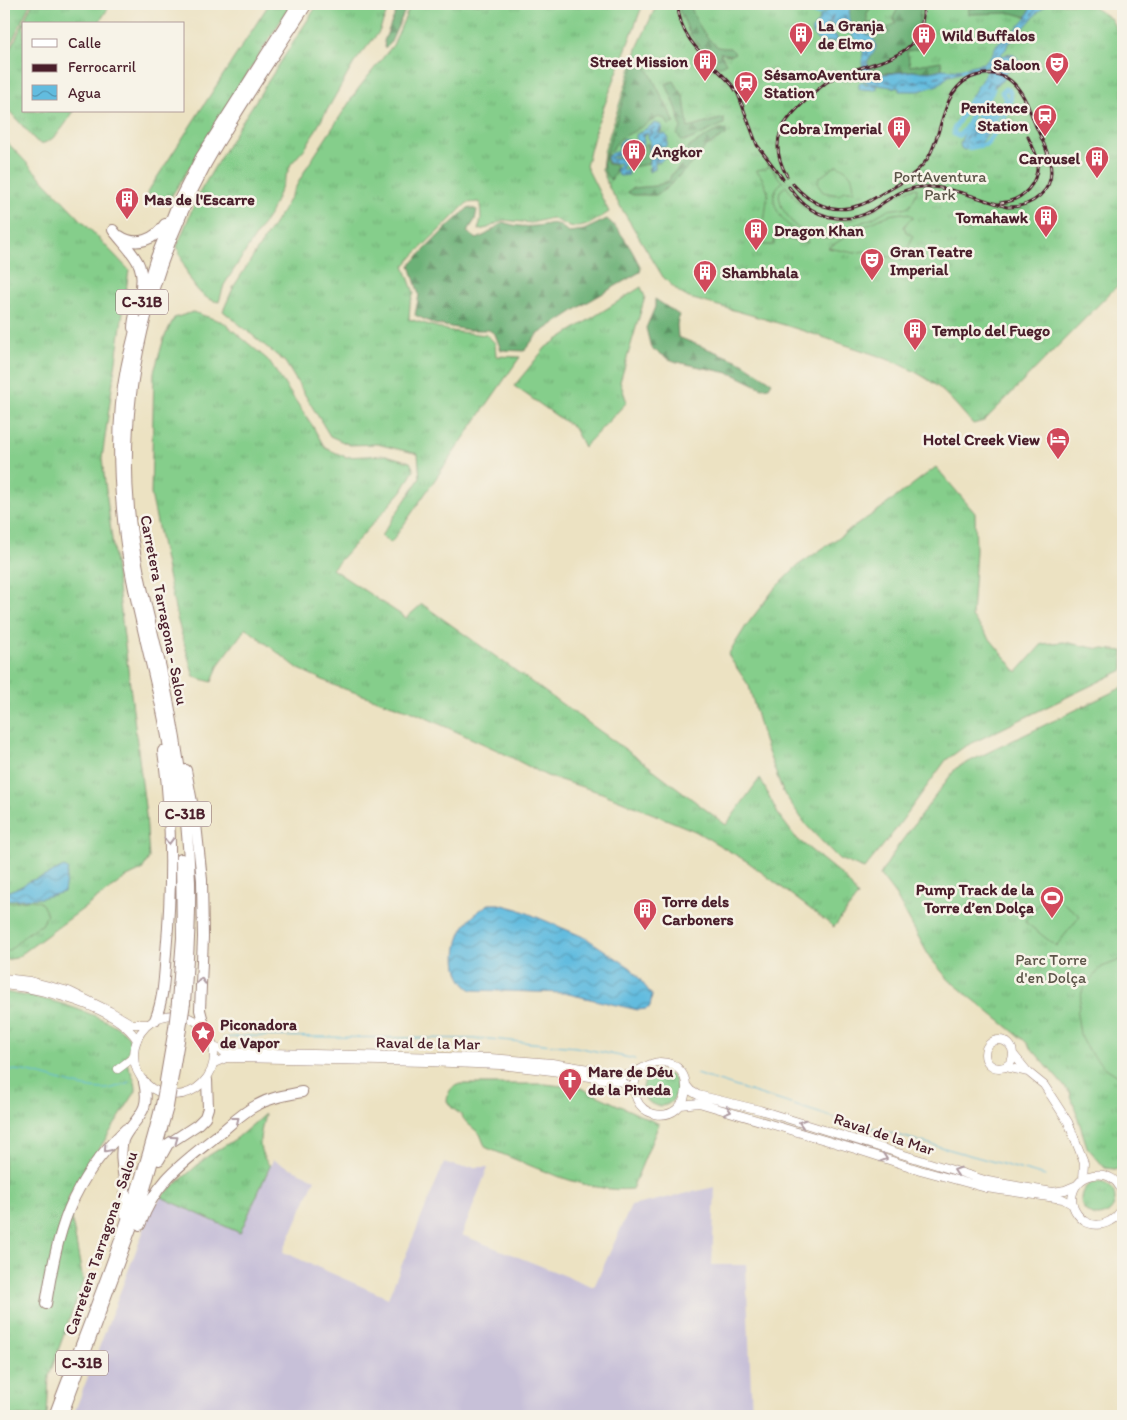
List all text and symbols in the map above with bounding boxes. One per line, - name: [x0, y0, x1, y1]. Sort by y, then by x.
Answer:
- place label: La Granja de Elmo: [818, 16, 885, 53]
- building icon: La Granja de Elmo: [788, 21, 814, 55]
- legend: [22, 22, 185, 112]
- building icon: Wild Buffalos: [911, 22, 937, 56]
- place label: Wild Buffalos: [942, 26, 1035, 45]
- text: Calle: [68, 34, 101, 52]
- building icon: Street Mission: [692, 48, 718, 82]
- theatre icon: Saloon: [1044, 51, 1070, 85]
- place label: Street Mission: [590, 52, 689, 71]
- place label: Saloon: [993, 55, 1040, 74]
- text: Ferrocarril: [68, 58, 137, 76]
- place label: SésamoAventura Station: [764, 65, 881, 102]
- station icon: SésamoAventura Station: [733, 70, 759, 104]
- text: Agua: [68, 84, 102, 102]
- place label: Penitence Station: [961, 98, 1029, 135]
- station icon: Penitence Station: [1032, 103, 1058, 137]
- building icon: Cobra Imperial: [886, 115, 912, 149]
- place label: Cobra Imperial: [780, 119, 882, 139]
- building icon: Angkor: [621, 138, 647, 172]
- place label: Angkor: [651, 142, 703, 162]
- building icon: Carousel: [1084, 145, 1110, 179]
- place label: Carousel: [1019, 149, 1080, 168]
- park label: PortAventura Park: [893, 167, 987, 204]
- building icon: Mas de l'Escarre: [114, 186, 140, 220]
- place label: Mas de l'Escarre: [144, 190, 255, 209]
- building icon: Tomahawk: [1033, 204, 1059, 238]
- place label: Tomahawk: [954, 208, 1029, 227]
- building icon: Dragon Khan: [743, 217, 769, 251]
- place label: Dragon Khan: [774, 221, 864, 241]
- place label: Gran Teatre Imperial: [890, 242, 973, 280]
- theatre icon: Gran Teatre Imperial: [859, 247, 885, 281]
- building icon: Shambhala: [692, 259, 718, 293]
- place label: Shambhala: [722, 263, 799, 282]
- road number: C-31B: [116, 290, 168, 314]
- building icon: Templo del Fuego: [902, 317, 928, 351]
- place label: Templo del Fuego: [931, 321, 1050, 341]
- hotel icon: Hotel Creek View: [1045, 426, 1071, 460]
- place label: Hotel Creek View: [923, 430, 1040, 449]
- street label: Carretera Tarragona - Salou: [136, 513, 192, 707]
- road number: C-31B: [159, 802, 211, 826]
- one-way arrow: [164, 837, 174, 845]
- place label: Pump Track de la Torre d’en Dolça: [916, 880, 1035, 918]
- sports icon: Pump Track de la Torre d’en Dolça: [1039, 885, 1065, 919]
- place label: Torre dels Carboners: [661, 892, 734, 929]
- building icon: Torre dels Carboners: [632, 897, 658, 931]
- park label: Parc Torre d'en Dolça: [1015, 950, 1087, 987]
- one-way arrow: [196, 976, 207, 984]
- place label: Piconadora de Vapor: [220, 1015, 297, 1053]
- place icon: Piconadora de Vapor: [190, 1020, 216, 1054]
- street label: Raval de la Mar: [376, 1033, 480, 1053]
- place label: Mare de Déu de la Pineda: [588, 1062, 674, 1099]
- church icon: Mare de Déu de la Pineda: [557, 1067, 583, 1101]
- one-way arrow: [724, 1106, 732, 1116]
- street label: Raval de la Mar: [831, 1109, 937, 1159]
- one-way arrow: [230, 1117, 239, 1125]
- one-way arrow: [799, 1118, 807, 1128]
- one-way arrow: [169, 1136, 179, 1145]
- one-way arrow: [104, 1143, 112, 1152]
- street label: Carretera Tarragona - Salou: [61, 1148, 142, 1337]
- one-way arrow: [879, 1153, 887, 1163]
- one-way arrow: [953, 1167, 962, 1177]
- road number: C-31B: [56, 1350, 108, 1376]

